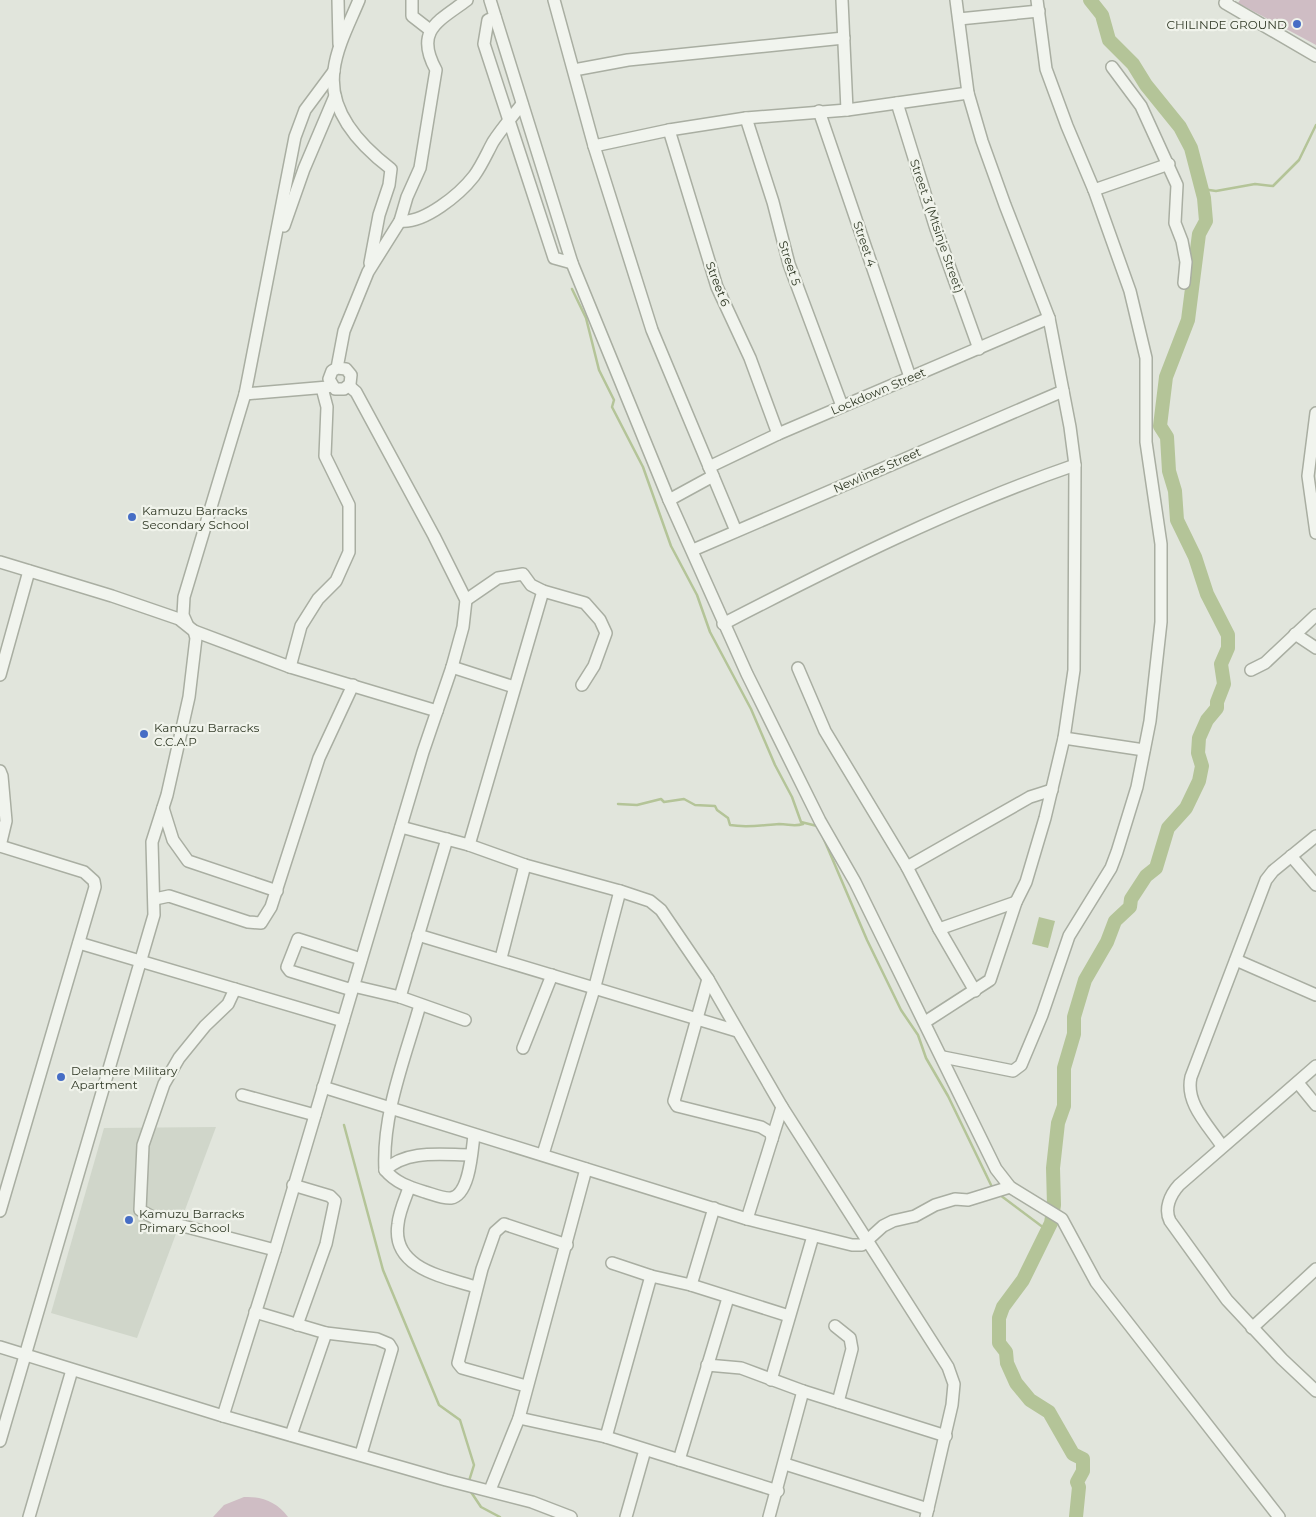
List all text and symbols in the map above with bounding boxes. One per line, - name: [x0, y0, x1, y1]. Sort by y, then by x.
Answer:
- place label: CHILINDE GROUND: [1166, 17, 1287, 32]
- marker: CHILINDE GROUND: [1291, 18, 1303, 30]
- street label: Street 3 (Mtsinje Street): [907, 157, 967, 295]
- street label: Street 4: [850, 219, 880, 269]
- street label: Street 5: [776, 239, 804, 287]
- street label: Street 6: [703, 259, 733, 309]
- street label: Lockdown Street: [828, 364, 928, 418]
- street label: Newlines Street: [831, 444, 923, 496]
- place label: Kamuzu Barracks Secondary School: [142, 503, 249, 532]
- marker: Kamuzu Barracks Secondary School: [126, 511, 138, 523]
- place label: Kamuzu Barracks C.C.A.P: [154, 720, 259, 749]
- marker: Kamuzu Barracks C.C.A.P: [138, 728, 150, 740]
- place label: Delamere Military Apartment: [71, 1063, 178, 1092]
- marker: Delamere Military Apartment: [55, 1071, 67, 1083]
- place label: Kamuzu Barracks Primary School: [139, 1206, 244, 1235]
- marker: Kamuzu Barracks Primary School: [123, 1214, 135, 1226]

